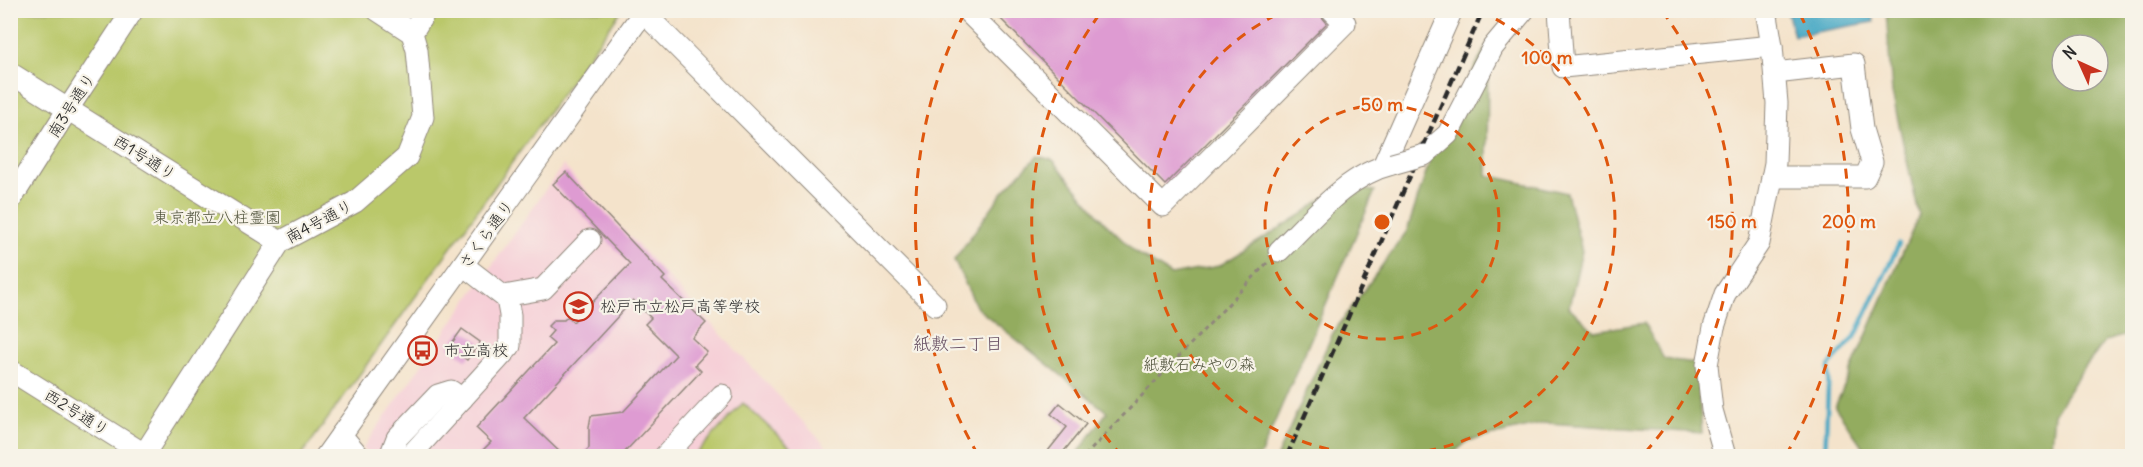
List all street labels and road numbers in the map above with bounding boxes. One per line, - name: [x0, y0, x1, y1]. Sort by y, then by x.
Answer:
- street label: 南3号通り: [43, 69, 99, 141]
- street label: 西1号通り: [110, 130, 180, 184]
- street label: 南4号通り: [282, 195, 356, 247]
- street label: さくら通り: [454, 196, 518, 272]
- street label: 西2号通り: [41, 384, 113, 440]

